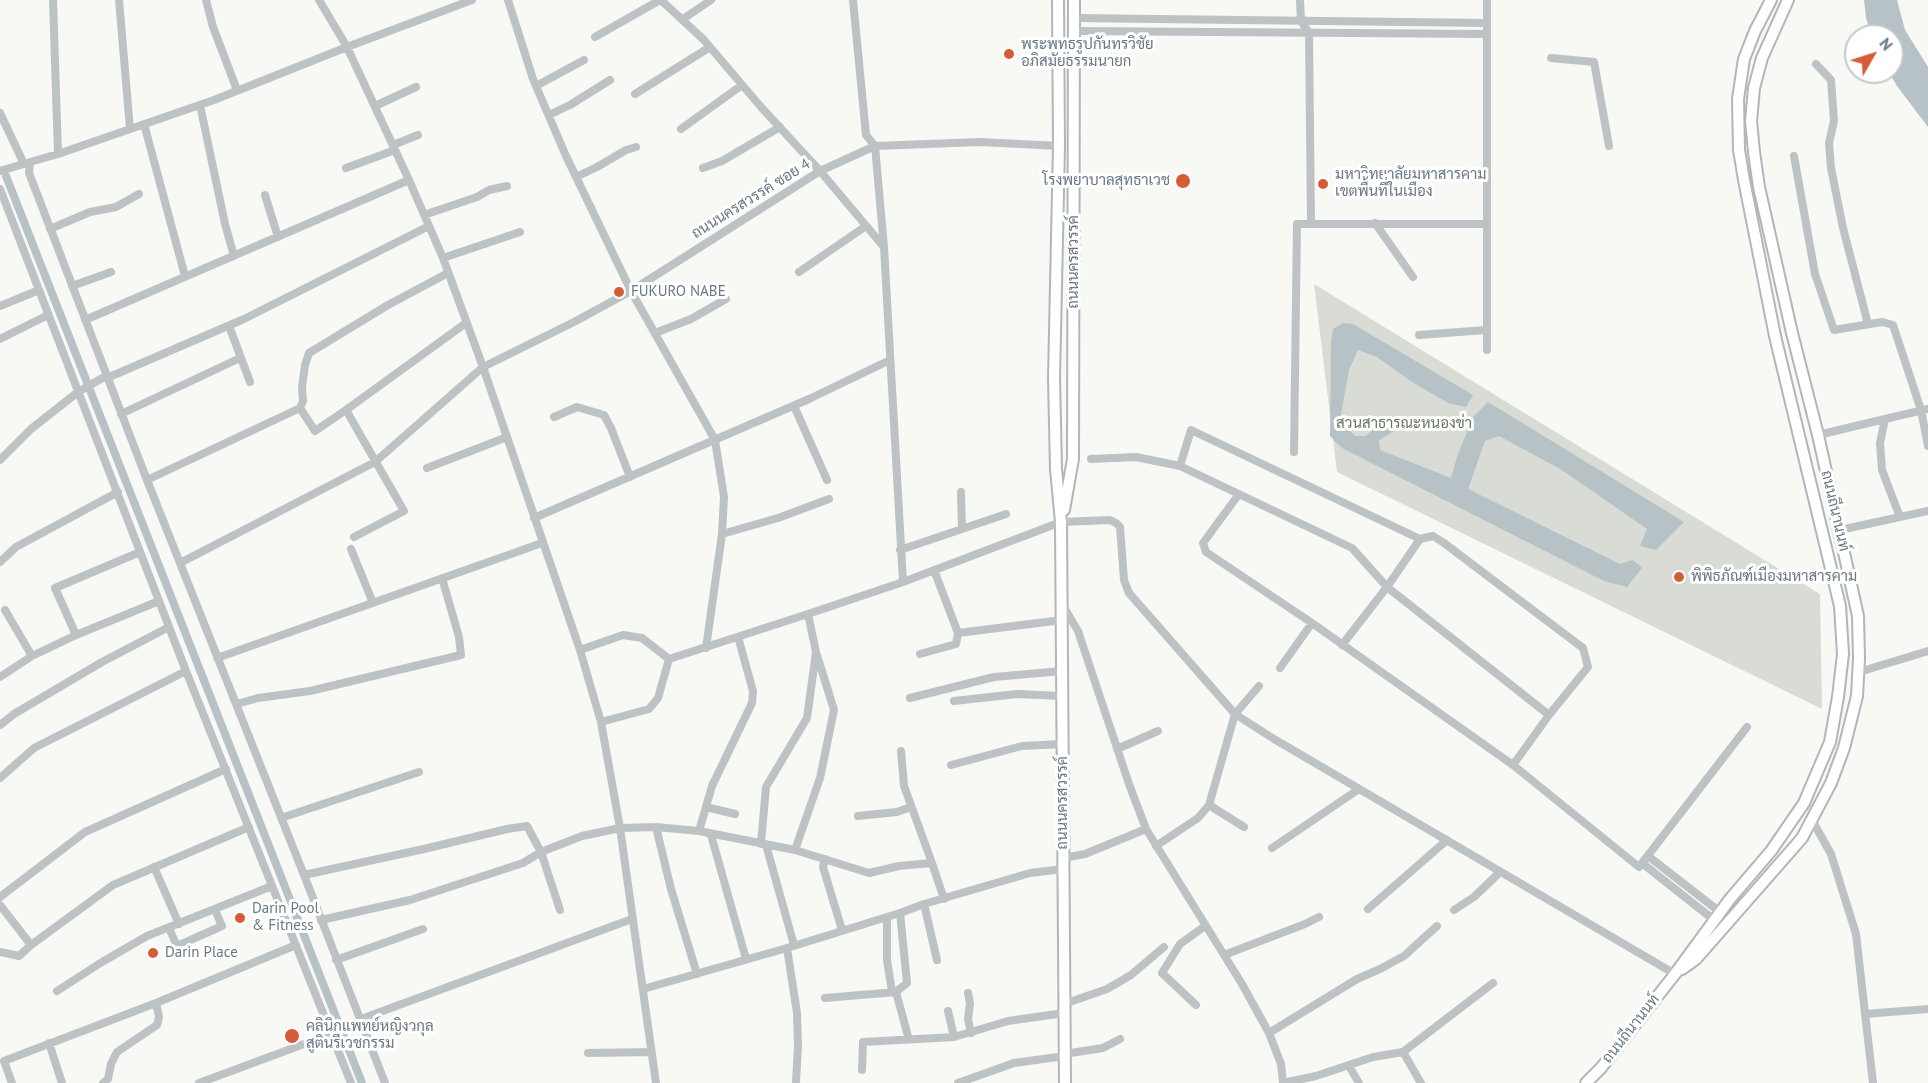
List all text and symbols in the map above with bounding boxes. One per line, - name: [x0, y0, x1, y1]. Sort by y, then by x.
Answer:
- north arrow: [1844, 24, 1904, 84]
- text: N: [1875, 34, 1898, 54]
- place label: พระพุทธรูปกันทรวิชัย อภิสมัยธรรมนายก: [1021, 36, 1154, 71]
- marker: พระพุทธรูปกันทรวิชัย อภิสมัยธรรมนายก: [1002, 47, 1016, 61]
- street label: ถนนนครสวรรค์ ซอย 4: [688, 155, 814, 243]
- place label: มหาวิทยาลัยมหาสารคาม เขตพื้นที่ในเมือง: [1335, 166, 1486, 201]
- place label: โรงพยาบาลสุทธาเวช: [1043, 172, 1170, 190]
- marker: โรงพยาบาลสุทธาเวช: [1174, 172, 1192, 190]
- marker: มหาวิทยาลัยมหาสารคาม เขตพื้นที่ในเมือง: [1316, 177, 1330, 191]
- street label: ถนนนครสวรรค์: [1065, 215, 1083, 309]
- place label: FUKURO NABE: [631, 283, 726, 301]
- marker: FUKURO NABE: [612, 285, 626, 299]
- park label: สวนสาธารณะหนองข่า: [1336, 415, 1472, 433]
- street label: ถนนถีนานนท์: [1817, 469, 1853, 553]
- place label: พิพิธภัณฑ์เมืองมหาสารคาม: [1691, 568, 1857, 586]
- marker: พิพิธภัณฑ์เมืองมหาสารคาม: [1672, 570, 1686, 584]
- street label: ถนนนครสวรรค์: [1054, 756, 1072, 850]
- place label: Darin Pool & Fitness: [252, 900, 319, 935]
- marker: Darin Pool & Fitness: [233, 911, 247, 925]
- place label: Darin Place: [165, 944, 238, 962]
- marker: Darin Place: [146, 946, 160, 960]
- street label: ถนนถีนานนท์: [1599, 991, 1663, 1067]
- place label: คลินิกแพทย์หญิงวกุล สูตินรีเวชกรรม: [306, 1018, 434, 1053]
- marker: คลินิกแพทย์หญิงวกุล สูตินรีเวชกรรม: [283, 1027, 301, 1045]

